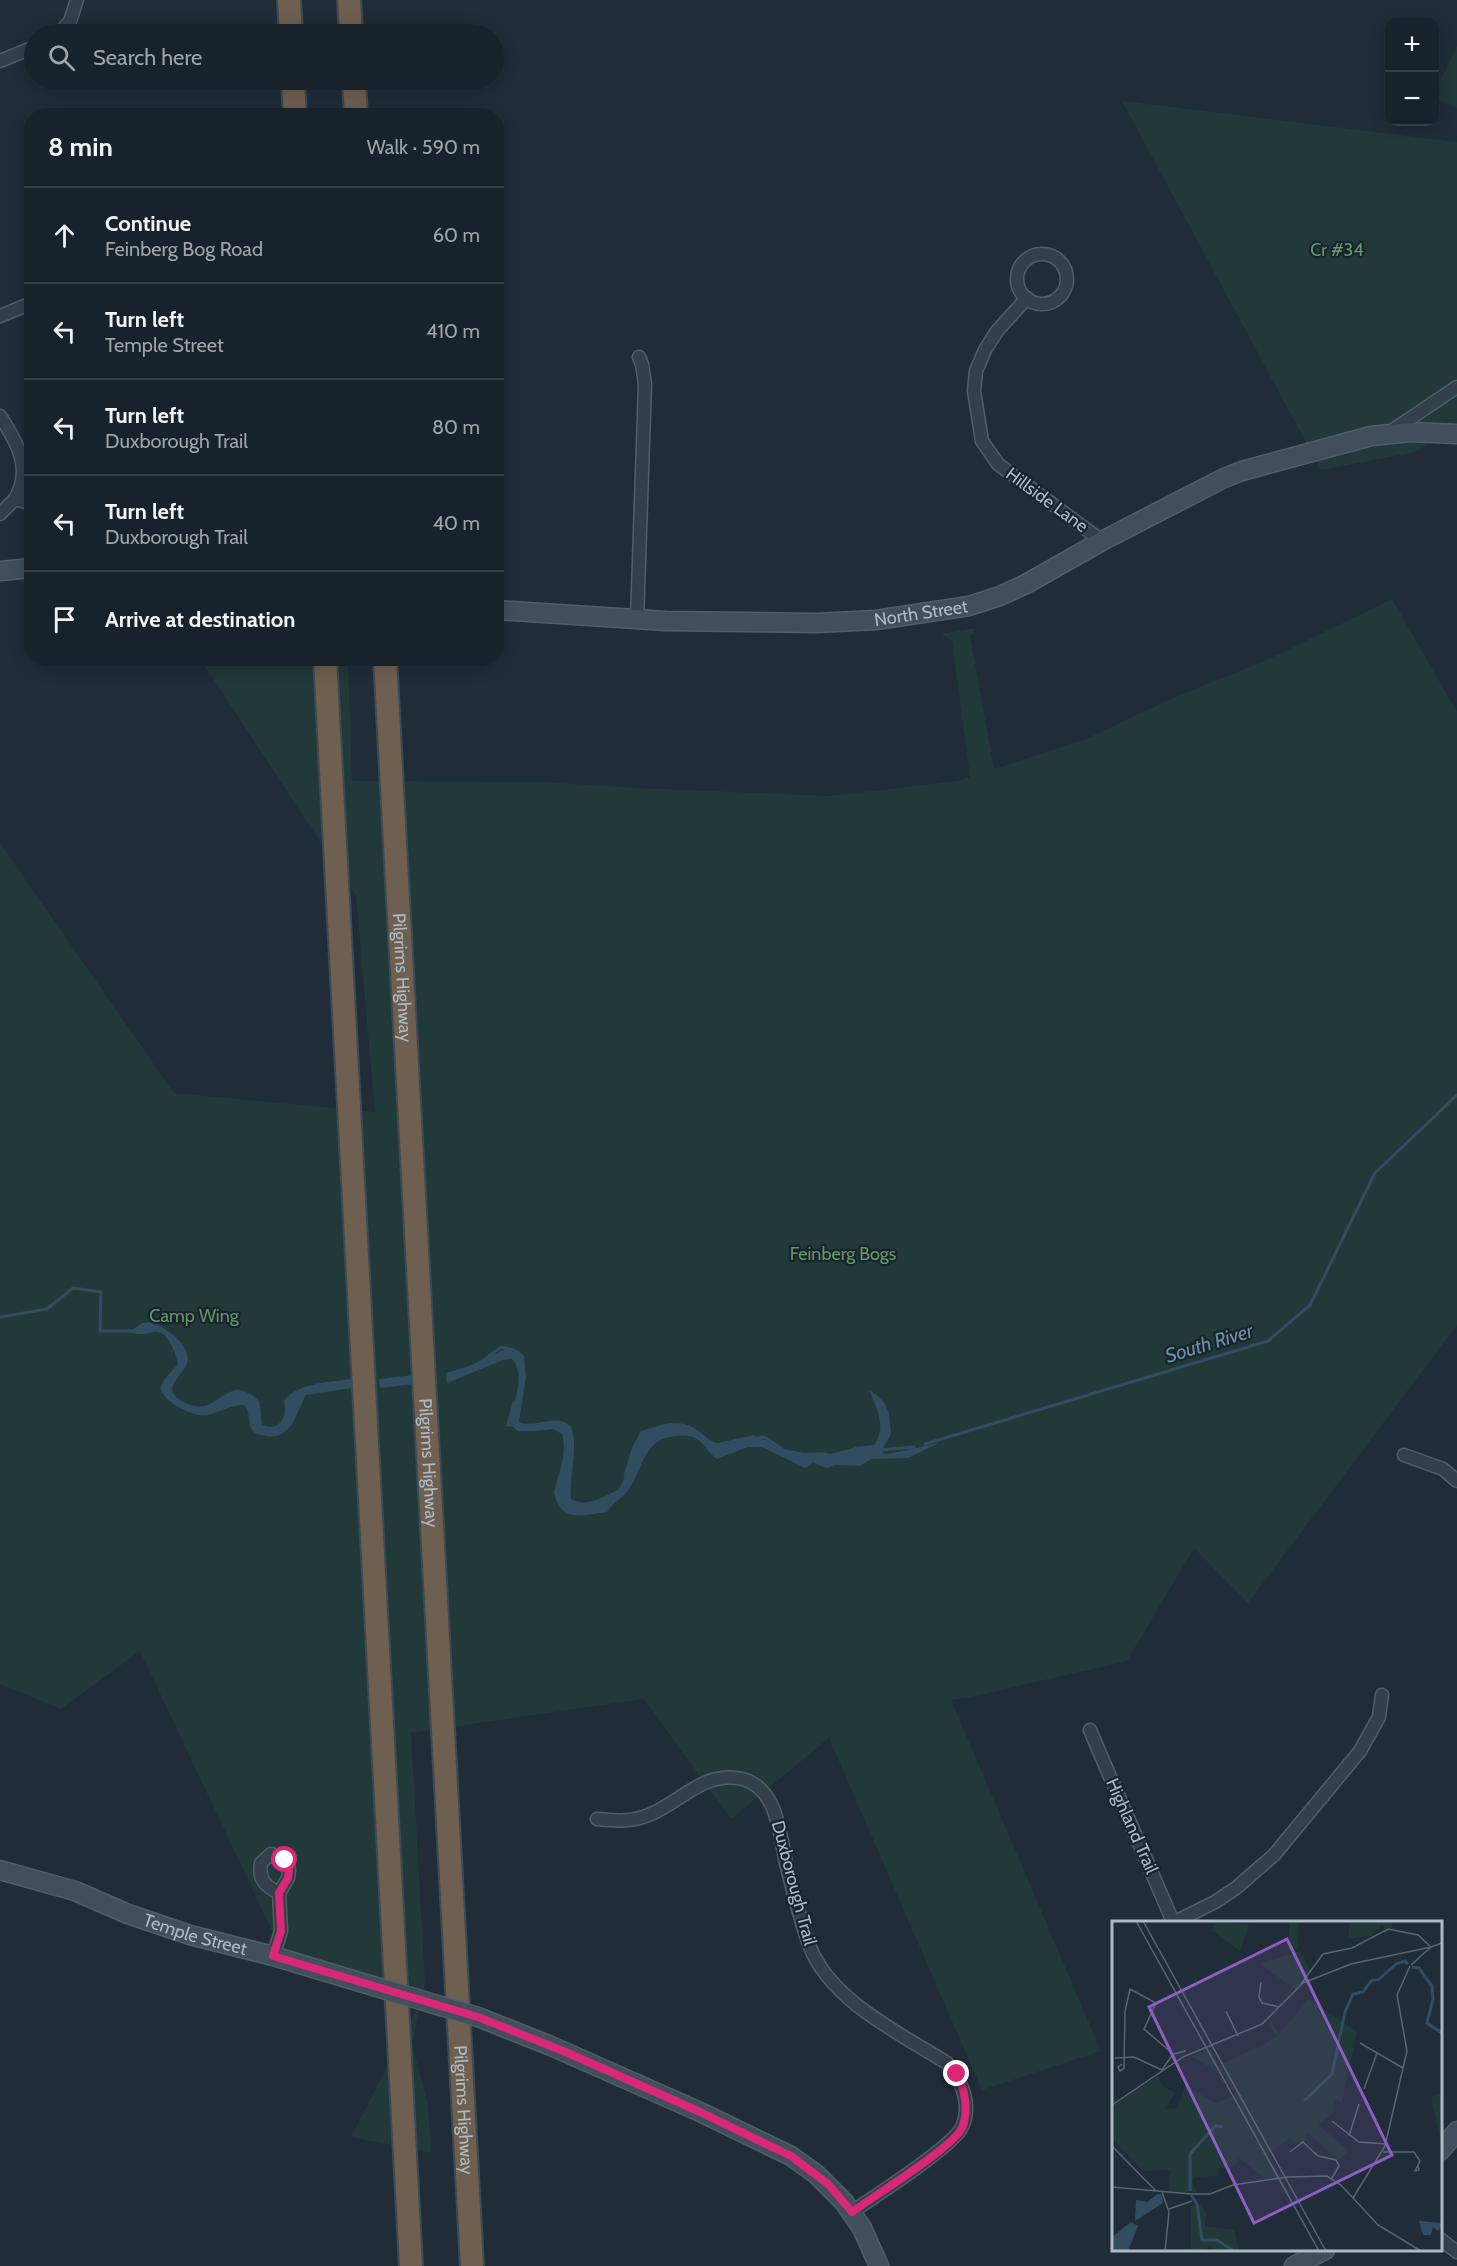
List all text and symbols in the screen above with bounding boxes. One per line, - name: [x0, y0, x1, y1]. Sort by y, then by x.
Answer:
- map controls: [1385, 18, 1439, 126]
- button: +: [1385, 18, 1439, 72]
- search box: [24, 24, 504, 90]
- icon: search: [45, 41, 78, 74]
- text: Search here: [93, 44, 202, 71]
- button: −: [1385, 72, 1439, 126]
- text: 8 min: [48, 131, 113, 163]
- text: Walk · 590 m: [367, 135, 480, 159]
- text: Continue: [105, 210, 191, 237]
- icon: ahead: [48, 219, 81, 252]
- text: 60 m: [433, 223, 480, 247]
- text: Feinberg Bog Road: [105, 237, 263, 261]
- park label: Cr #34: [1310, 239, 1364, 261]
- text: Turn left: [105, 306, 184, 333]
- icon: left: [48, 315, 81, 348]
- text: 410 m: [426, 319, 480, 343]
- text: Temple Street: [105, 333, 224, 357]
- text: Turn left: [105, 402, 184, 429]
- icon: left: [48, 411, 81, 444]
- text: 80 m: [432, 415, 480, 439]
- text: Duxborough Trail: [105, 429, 248, 453]
- street label: Hillside Lane: [1002, 463, 1092, 537]
- text: Turn left: [105, 498, 184, 525]
- icon: left: [48, 507, 81, 540]
- text: 40 m: [432, 511, 480, 535]
- text: Duxborough Trail: [105, 525, 248, 549]
- street label: North Street: [873, 595, 969, 631]
- icon: arrive: [48, 603, 81, 636]
- text: Arrive at destination: [105, 606, 295, 633]
- street label: Pilgrims Highway: [388, 912, 417, 1043]
- park label: Feinberg Bogs: [790, 1243, 896, 1265]
- park label: Camp Wing: [149, 1305, 240, 1327]
- water label: South River: [1162, 1318, 1257, 1368]
- street label: Pilgrims Highway: [414, 1398, 443, 1528]
- street label: Highland Trail: [1101, 1775, 1163, 1878]
- street label: Duxborough Trail: [767, 1818, 821, 1949]
- route start: [271, 1846, 297, 1872]
- street label: Temple Street: [140, 1909, 249, 1960]
- inset map: [1112, 1921, 1442, 2251]
- street label: Pilgrims Highway: [449, 2045, 478, 2175]
- route end: [943, 2060, 969, 2086]

